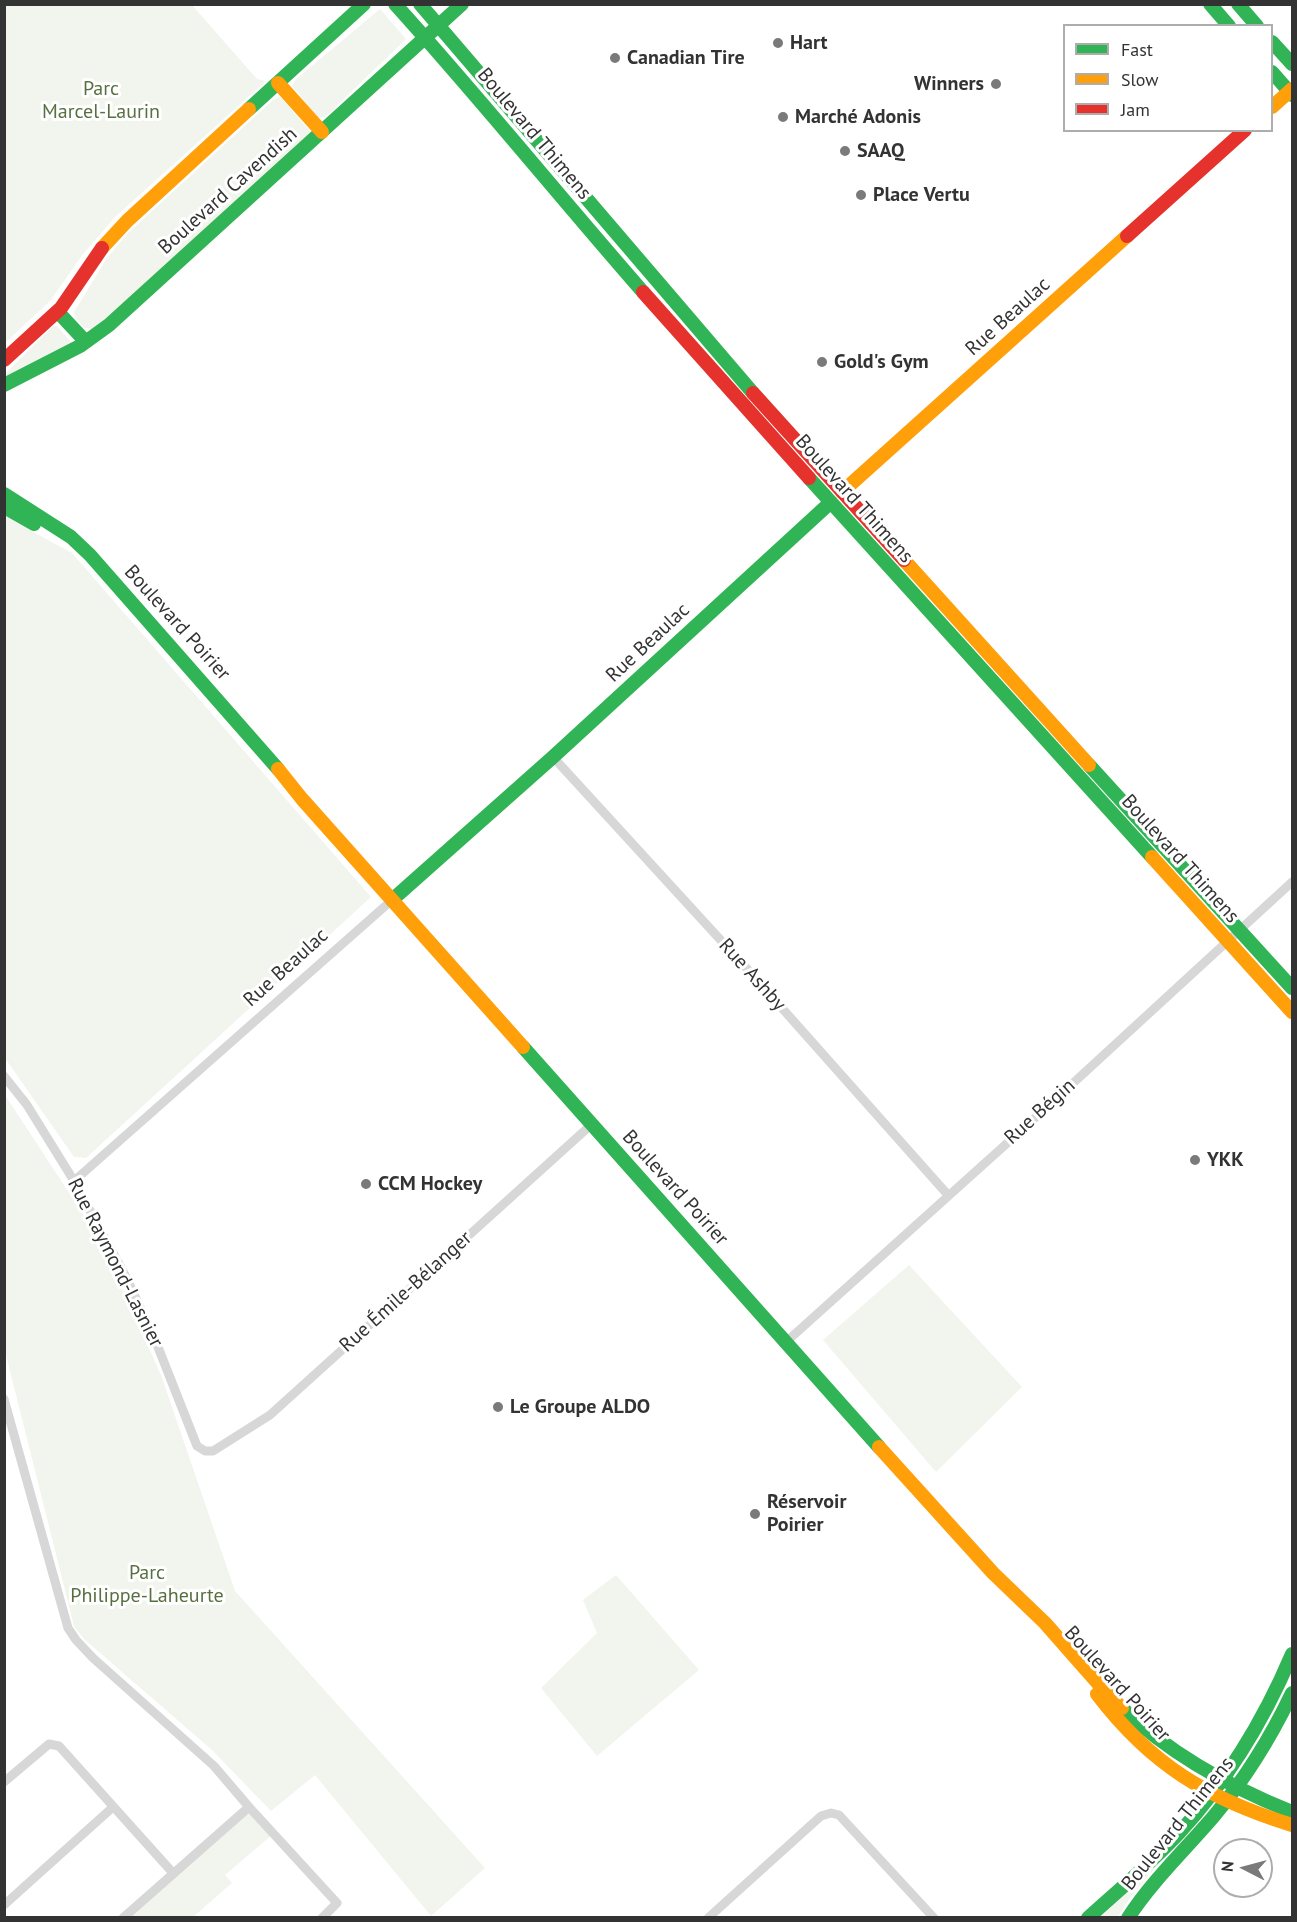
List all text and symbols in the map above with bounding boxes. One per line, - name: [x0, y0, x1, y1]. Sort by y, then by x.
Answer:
- legend: [1063, 24, 1273, 132]
- place label: Hart: [790, 31, 828, 55]
- marker: Hart: [771, 36, 785, 50]
- text: Fast: [1121, 38, 1153, 61]
- place label: Canadian Tire: [627, 46, 745, 70]
- marker: Canadian Tire: [608, 51, 622, 65]
- street label: Boulevard Thimens: [472, 63, 596, 205]
- text: Slow: [1121, 68, 1159, 91]
- place label: Winners: [914, 72, 984, 96]
- park label: Parc Marcel-Laurin: [42, 77, 160, 124]
- marker: Winners: [989, 77, 1003, 91]
- text: Jam: [1121, 98, 1150, 121]
- place label: Marché Adonis: [795, 105, 921, 129]
- marker: Marché Adonis: [776, 110, 790, 124]
- street label: Boulevard Cavendish: [154, 122, 302, 260]
- place label: SAAQ: [857, 139, 904, 163]
- marker: SAAQ: [838, 144, 852, 158]
- place label: Place Vertu: [873, 183, 970, 207]
- marker: Place Vertu: [854, 188, 868, 202]
- street label: Rue Beaulac: [961, 273, 1055, 361]
- place label: Gold's Gym: [834, 350, 929, 374]
- marker: Gold's Gym: [815, 355, 829, 369]
- street label: Boulevard Thimens: [790, 430, 918, 568]
- street label: Boulevard Poirier: [119, 560, 235, 686]
- street label: Rue Beaulac: [601, 598, 695, 688]
- street label: Boulevard Thimens: [1116, 790, 1244, 928]
- street label: Rue Beaulac: [239, 924, 333, 1012]
- street label: Rue Ashby: [713, 934, 791, 1016]
- street label: Rue Bégin: [1000, 1074, 1080, 1150]
- street label: Boulevard Poirier: [617, 1125, 733, 1251]
- place label: YKK: [1207, 1148, 1244, 1172]
- marker: YKK: [1188, 1153, 1202, 1167]
- place label: CCM Hockey: [378, 1172, 482, 1196]
- street label: Rue Raymond-Lasnier: [62, 1175, 168, 1351]
- marker: CCM Hockey: [359, 1177, 373, 1191]
- street label: Rue Émile-Bélanger: [335, 1226, 477, 1358]
- place label: Le Groupe ALDO: [510, 1395, 650, 1419]
- marker: Le Groupe ALDO: [491, 1400, 505, 1414]
- place label: Réservoir Poirier: [767, 1490, 846, 1537]
- marker: Réservoir Poirier: [748, 1507, 762, 1521]
- park label: Parc Philippe-Laheurte: [70, 1561, 224, 1608]
- street label: Boulevard Poirier: [1059, 1621, 1175, 1747]
- street label: Boulevard Thimens: [1117, 1753, 1239, 1895]
- north arrow: [1213, 1838, 1273, 1898]
- text: N: [1217, 1860, 1238, 1873]

